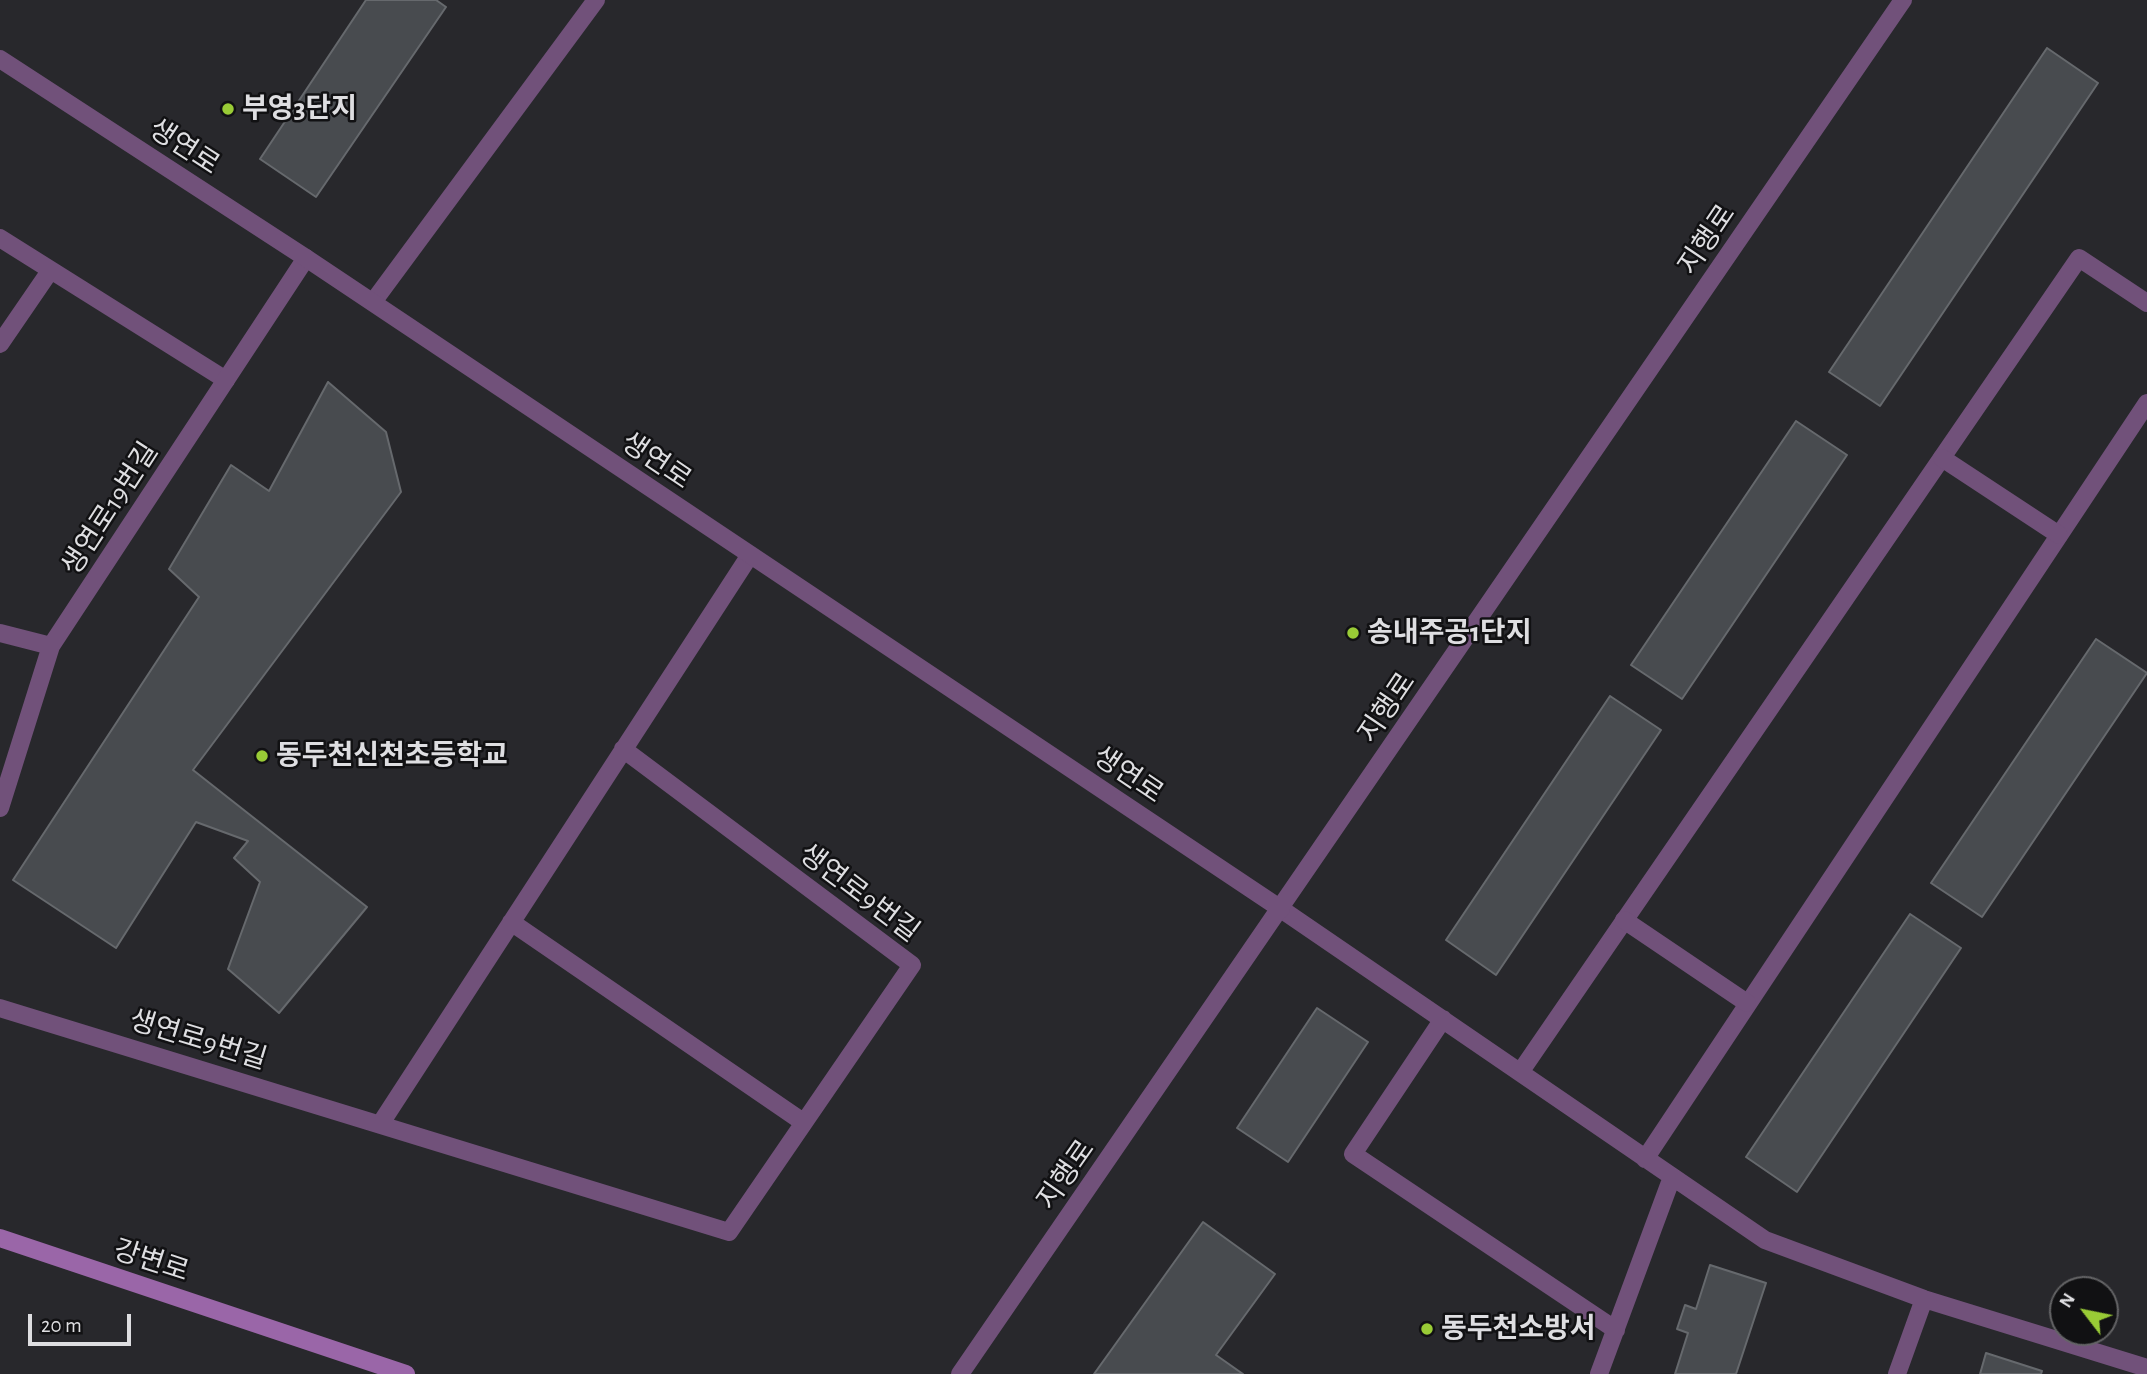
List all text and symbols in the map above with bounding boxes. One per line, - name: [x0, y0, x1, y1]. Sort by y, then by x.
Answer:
- place label: 부영3단지: [242, 92, 357, 126]
- marker: 부영3단지: [220, 101, 236, 117]
- street label: 생연로: [142, 112, 226, 182]
- street label: 지행로: [1671, 199, 1743, 281]
- street label: 생연로: [615, 425, 697, 497]
- street label: 생연로19번길: [55, 436, 165, 582]
- place label: 송내주공1단지: [1367, 616, 1532, 650]
- marker: 송내주공1단지: [1345, 625, 1361, 641]
- street label: 지행로: [1351, 667, 1423, 749]
- place label: 동두천신천초등학교: [276, 739, 508, 773]
- street label: 생연로: [1087, 739, 1169, 811]
- marker: 동두천신천초등학교: [254, 748, 270, 764]
- street label: 생연로9번길: [792, 837, 926, 949]
- street label: 생연로9번길: [125, 1003, 271, 1077]
- street label: 지행로: [1030, 1134, 1102, 1216]
- street label: 강변로: [109, 1233, 193, 1289]
- north arrow: [2049, 1276, 2119, 1346]
- text: N: [2056, 1290, 2079, 1311]
- scale bar: [32, 1300, 135, 1344]
- place label: 동두천소방서: [1441, 1312, 1596, 1346]
- text: 20 m: [41, 1315, 82, 1336]
- marker: 동두천소방서: [1419, 1321, 1435, 1337]

